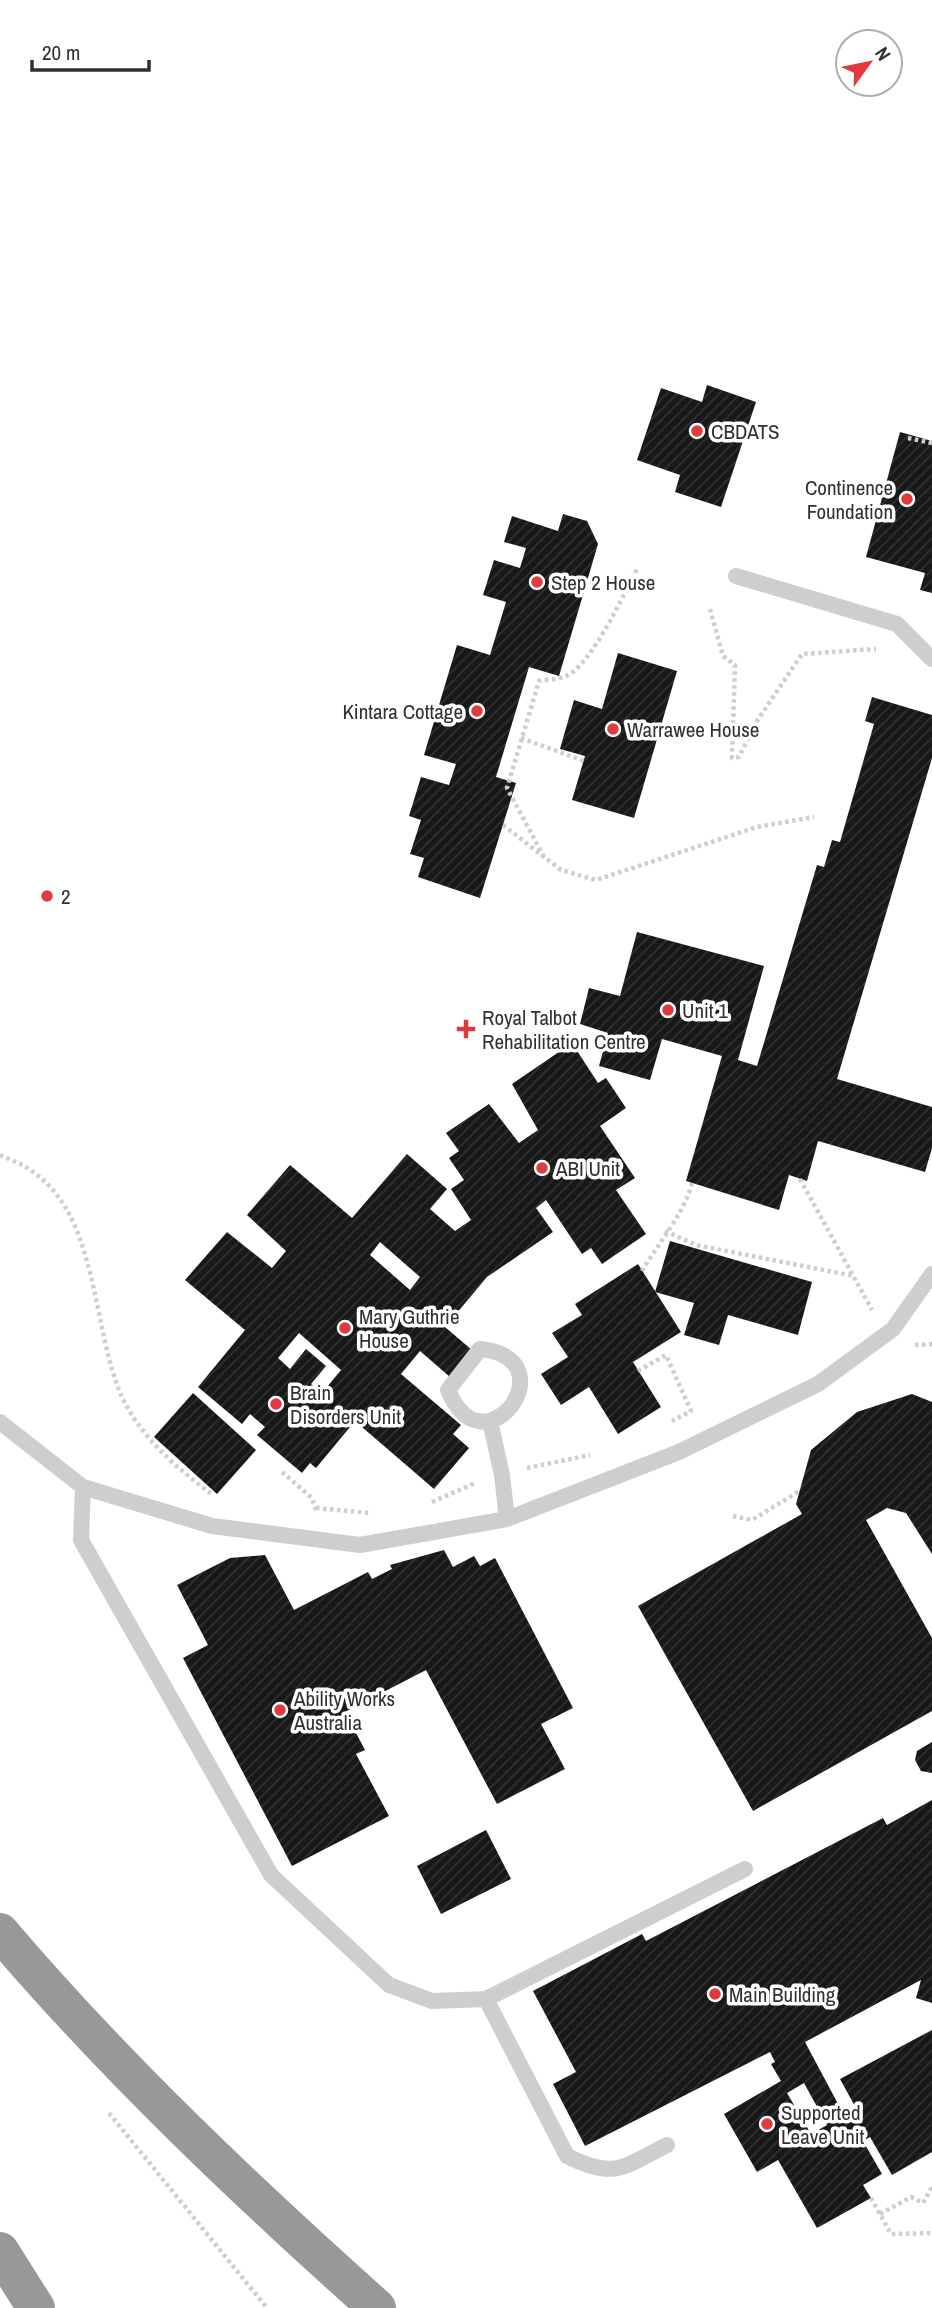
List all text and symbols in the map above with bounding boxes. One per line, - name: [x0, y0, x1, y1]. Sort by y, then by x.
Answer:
- scale bar: [32, 28, 149, 72]
- north arrow: [834, 28, 904, 98]
- text: 20 m: [42, 38, 80, 67]
- text: N: [869, 42, 897, 66]
- place label: CBDATS: [711, 417, 780, 446]
- marker: CBDATS: [689, 423, 705, 439]
- place label: Continence Foundation: [805, 473, 893, 526]
- marker: Continence Foundation: [899, 491, 915, 507]
- place label: Step 2 House: [551, 568, 655, 597]
- marker: Step 2 House: [529, 574, 545, 590]
- place label: Kintara Cottage: [342, 697, 463, 726]
- marker: Kintara Cottage: [469, 703, 485, 719]
- place label: Warrawee House: [627, 715, 759, 744]
- marker: Warrawee House: [605, 721, 621, 737]
- place label: 2: [61, 882, 71, 911]
- marker: 2: [39, 888, 55, 904]
- place label: Unit 1: [682, 996, 728, 1025]
- marker: Unit 1: [660, 1002, 676, 1018]
- place label: Royal Talbot Rehabilitation Centre: [482, 1003, 646, 1056]
- marker: Royal Talbot Rehabilitation Centre: [456, 1019, 476, 1039]
- place label: ABI Unit: [555, 1154, 620, 1183]
- marker: ABI Unit: [534, 1160, 550, 1176]
- place label: Mary Guthrie House: [359, 1302, 460, 1355]
- marker: Mary Guthrie House: [337, 1320, 353, 1336]
- place label: Brain Disorders Unit: [290, 1378, 401, 1431]
- marker: Brain Disorders Unit: [268, 1396, 284, 1412]
- place label: Ability Works Australia: [293, 1684, 395, 1737]
- marker: Ability Works Australia: [272, 1702, 288, 1718]
- place label: Main Building: [729, 1980, 836, 2009]
- marker: Main Building: [707, 1986, 723, 2002]
- place label: Supported Leave Unit: [781, 2098, 864, 2151]
- marker: Supported Leave Unit: [759, 2116, 775, 2132]

